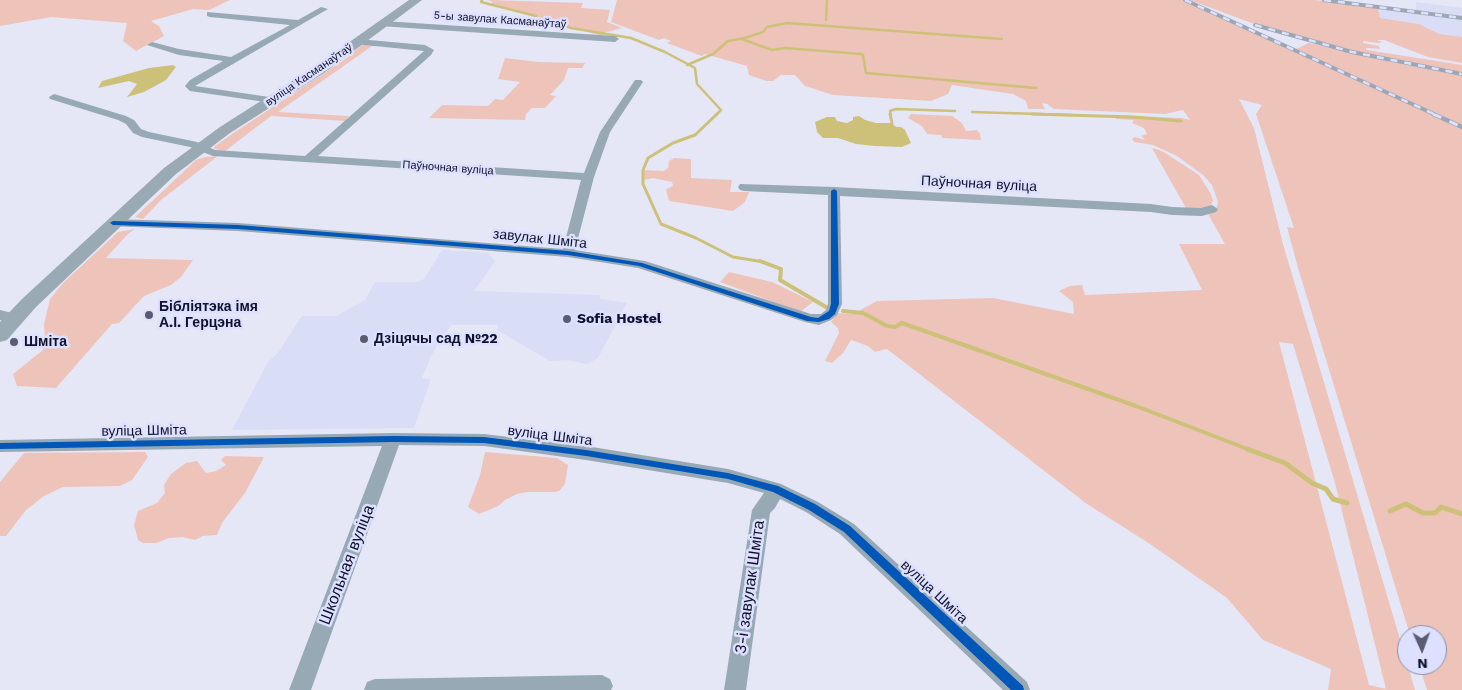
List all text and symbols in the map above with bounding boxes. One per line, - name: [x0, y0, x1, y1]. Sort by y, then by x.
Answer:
- street label: 5-ы завулак Касманаўтаў: [433, 9, 567, 31]
- street label: вуліца Касманаўтаў: [263, 41, 355, 109]
- street label: Паўночная вуліца: [402, 158, 494, 178]
- street label: Паўночная вуліца: [921, 173, 1037, 195]
- street label: завулак Шміта: [492, 226, 588, 252]
- place label: Бібліятэка імя А.І. Герцэна: [159, 299, 258, 332]
- marker: Бібліятэка імя А.І. Герцэна: [143, 309, 155, 321]
- place label: Sofia Hostel: [577, 311, 661, 327]
- marker: Sofia Hostel: [561, 313, 573, 325]
- place label: Дзіцячы сад №22: [374, 331, 498, 347]
- marker: Дзіцячы сад №22: [358, 333, 370, 345]
- place label: Шміта: [24, 334, 67, 350]
- marker: Шміта: [8, 336, 20, 348]
- street label: вуліца Шміта: [101, 422, 187, 440]
- street label: вуліца Шміта: [507, 422, 593, 450]
- street label: Школьная вуліца: [315, 502, 379, 628]
- street label: 3-і завулак Шміта: [731, 519, 769, 655]
- street label: вуліца Шміта: [897, 557, 971, 627]
- north arrow: [1397, 625, 1447, 675]
- text: N: [1417, 656, 1428, 672]

